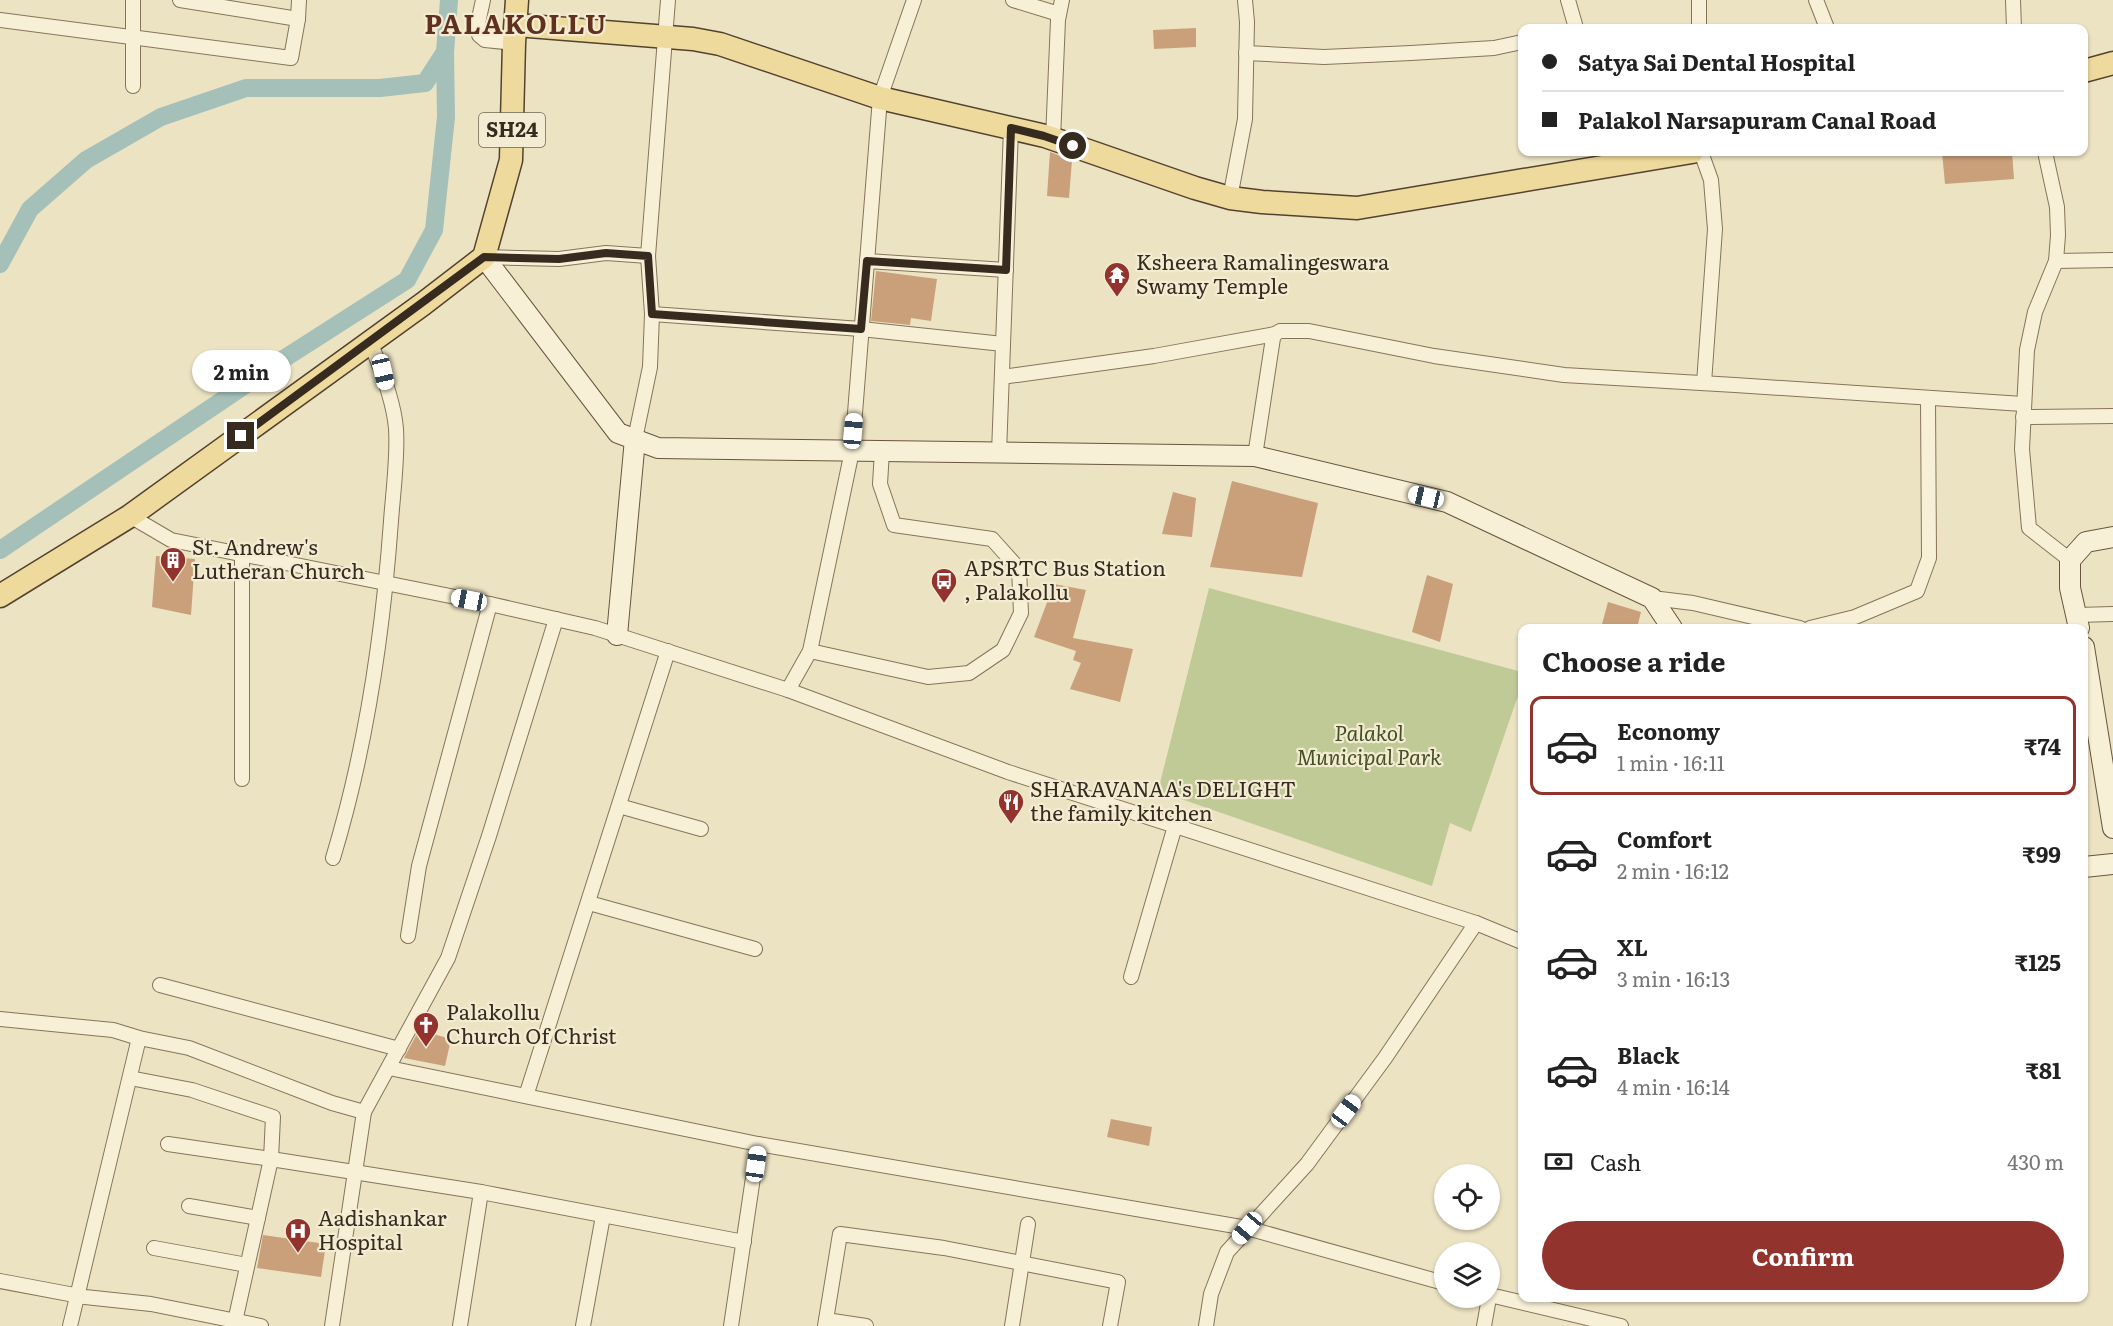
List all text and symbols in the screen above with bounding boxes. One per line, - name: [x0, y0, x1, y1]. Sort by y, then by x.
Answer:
- district label: PALAKOLLU: [424, 2, 608, 42]
- text: Satya Sai Dental Hospital: [1578, 45, 1855, 78]
- text: Palakol Narsapuram Canal Road: [1578, 103, 1936, 136]
- road number: SH24: [479, 113, 545, 147]
- route start: [1059, 132, 1086, 159]
- place label: Ksheera Ramalingeswara Swamy Temple: [1136, 245, 1390, 300]
- temple icon: Ksheera Ramalingeswara Swamy Temple: [1102, 260, 1132, 298]
- callout: 2 min: [192, 349, 290, 391]
- car: [370, 352, 396, 392]
- text: 2 min: [214, 356, 269, 386]
- car: [842, 412, 864, 450]
- route end: [227, 422, 254, 449]
- car: [1406, 484, 1446, 510]
- place label: St. Andrew's Lutheran Church: [192, 530, 365, 585]
- building icon: St. Andrew's Lutheran Church: [158, 545, 188, 583]
- place label: APSRTC Bus Station , Palakollu: [964, 551, 1166, 606]
- bus stop icon: APSRTC Bus Station , Palakollu: [929, 566, 959, 604]
- car: [450, 588, 488, 612]
- text: Choose a ride: [1542, 640, 1725, 680]
- text: Economy: [1617, 714, 1720, 747]
- park label: Palakol Municipal Park: [1297, 716, 1442, 771]
- icon: car: [1545, 719, 1599, 773]
- text: ₹74: [2024, 729, 2061, 762]
- text: 1 min · 16:11: [1617, 747, 1725, 777]
- place label: SHARAVANAA's DELIGHT the family kitchen: [1030, 772, 1296, 827]
- restaurant icon: SHARAVANAA's DELIGHT the family kitchen: [996, 787, 1026, 825]
- text: Comfort: [1617, 822, 1712, 855]
- icon: car: [1545, 827, 1599, 881]
- text: ₹99: [2022, 837, 2061, 870]
- text: 2 min · 16:12: [1617, 855, 1729, 885]
- text: XL: [1617, 930, 1648, 963]
- icon: car: [1545, 935, 1599, 989]
- text: ₹125: [2015, 945, 2061, 978]
- text: 3 min · 16:13: [1617, 963, 1730, 993]
- place label: Palakollu Church Of Christ: [446, 995, 617, 1050]
- church icon: Palakollu Church Of Christ: [411, 1010, 441, 1048]
- text: Black: [1617, 1038, 1679, 1071]
- icon: car: [1545, 1043, 1599, 1097]
- text: ₹81: [2025, 1053, 2061, 1086]
- text: 4 min · 16:14: [1617, 1071, 1730, 1101]
- car: [1328, 1091, 1364, 1131]
- car: [745, 1145, 767, 1183]
- icon: cash: [1542, 1145, 1575, 1178]
- text: Cash: [1590, 1145, 1641, 1178]
- text: 430 m: [2007, 1146, 2064, 1176]
- map controls: [1434, 1164, 1500, 1308]
- button: locate: [1434, 1164, 1500, 1230]
- place label: Aadishankar Hospital: [318, 1201, 447, 1256]
- car: [1229, 1208, 1265, 1248]
- hospital icon: Aadishankar Hospital: [283, 1216, 313, 1254]
- button: Confirm: [1542, 1221, 2064, 1290]
- button: layers: [1434, 1242, 1500, 1308]

